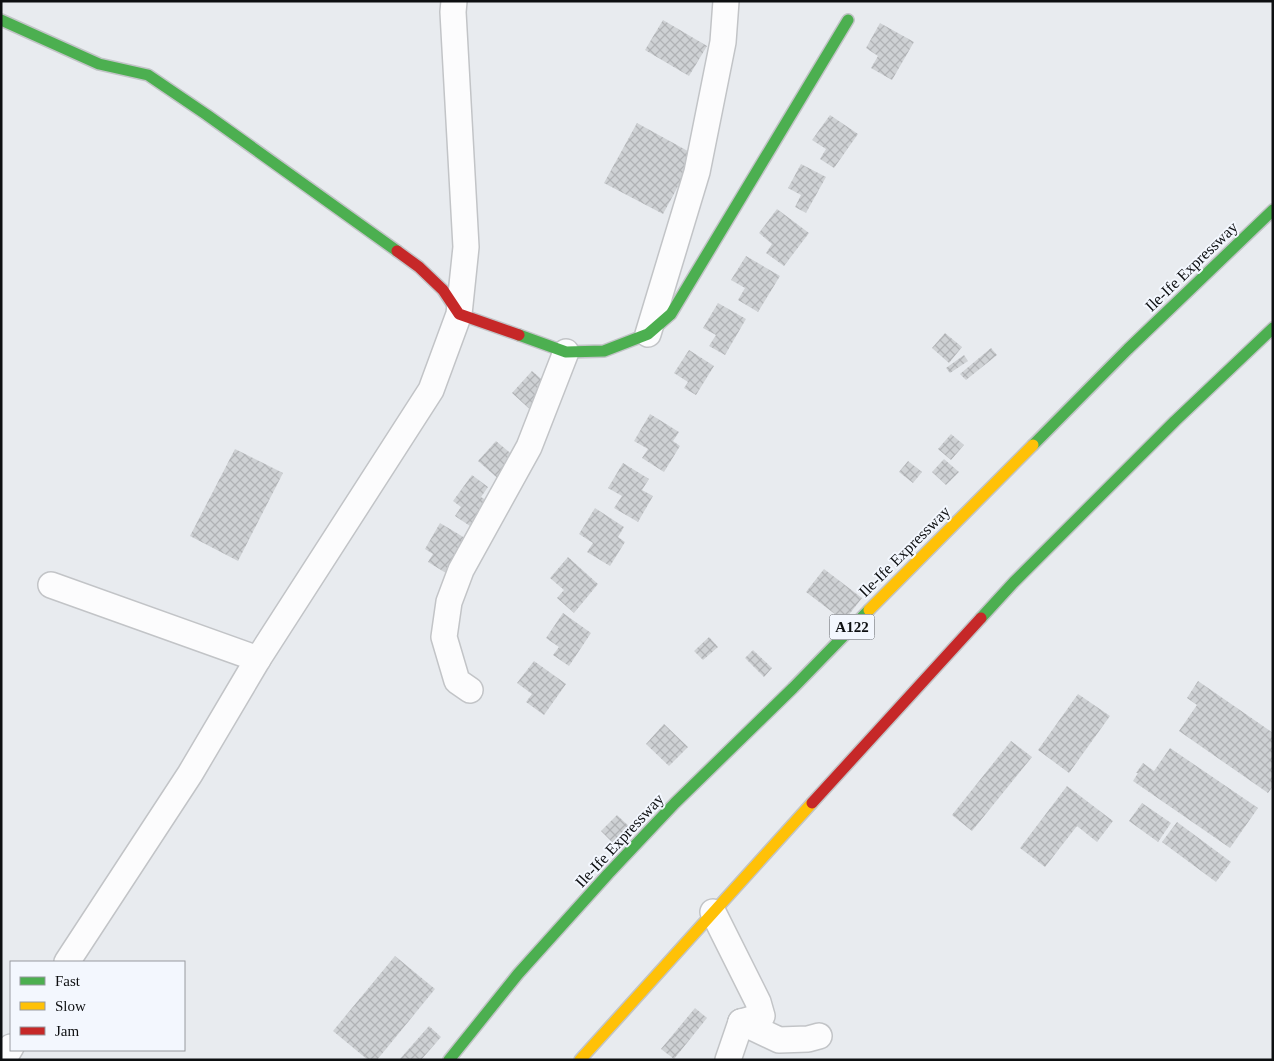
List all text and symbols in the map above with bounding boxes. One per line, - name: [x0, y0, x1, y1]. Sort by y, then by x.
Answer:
- street label: Ile-Ife Expressway: [1142, 218, 1242, 315]
- street label: Ile-Ife Expressway: [855, 502, 954, 601]
- road number: A122: [830, 614, 874, 640]
- street label: Ile-Ife Expressway: [572, 790, 668, 891]
- legend: [10, 961, 185, 1051]
- text: Fast: [55, 973, 81, 989]
- text: Slow: [55, 998, 86, 1014]
- text: Jam: [55, 1023, 79, 1039]

